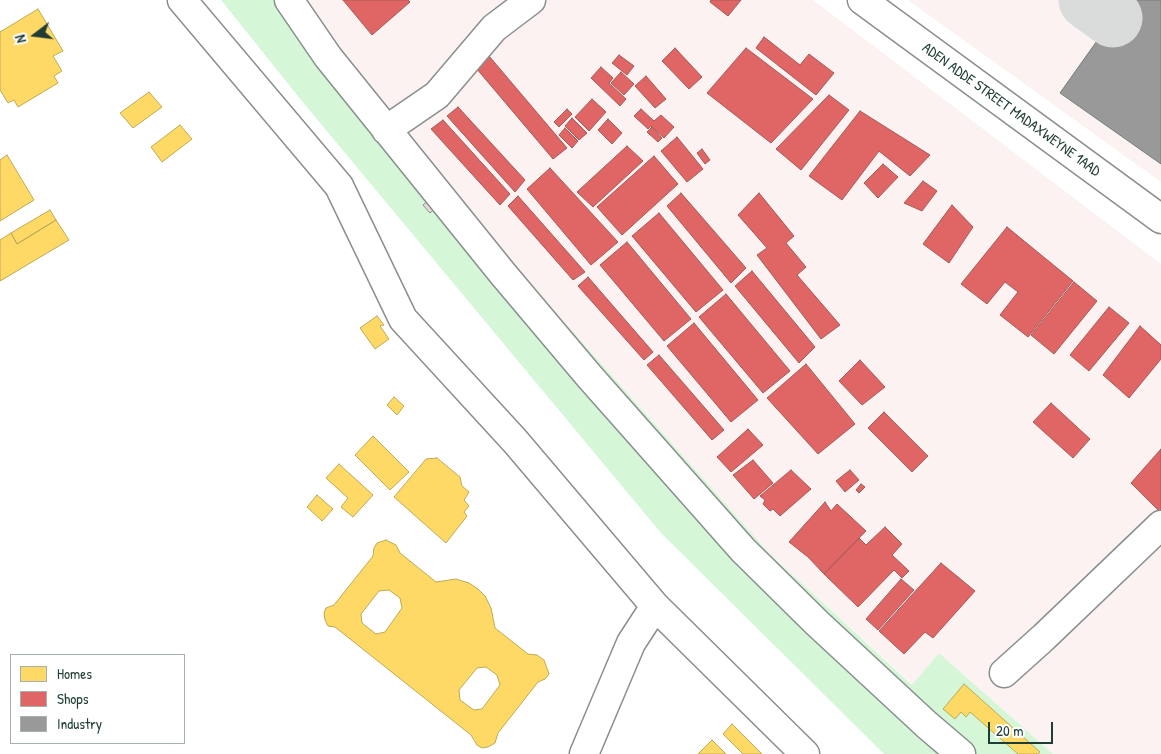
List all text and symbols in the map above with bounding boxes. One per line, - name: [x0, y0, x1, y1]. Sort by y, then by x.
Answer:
- north arrow: [10, 10, 60, 60]
- text: N: [10, 33, 30, 45]
- street label: ADEN ADDE STREET MADAXWEYNE 1AAD: [918, 39, 1104, 181]
- legend: [10, 654, 185, 744]
- text: Homes: [57, 663, 92, 684]
- text: Shops: [57, 688, 88, 709]
- scale bar: [991, 712, 1056, 744]
- text: Industry: [57, 713, 102, 734]
- text: 20 m: [996, 720, 1023, 741]

